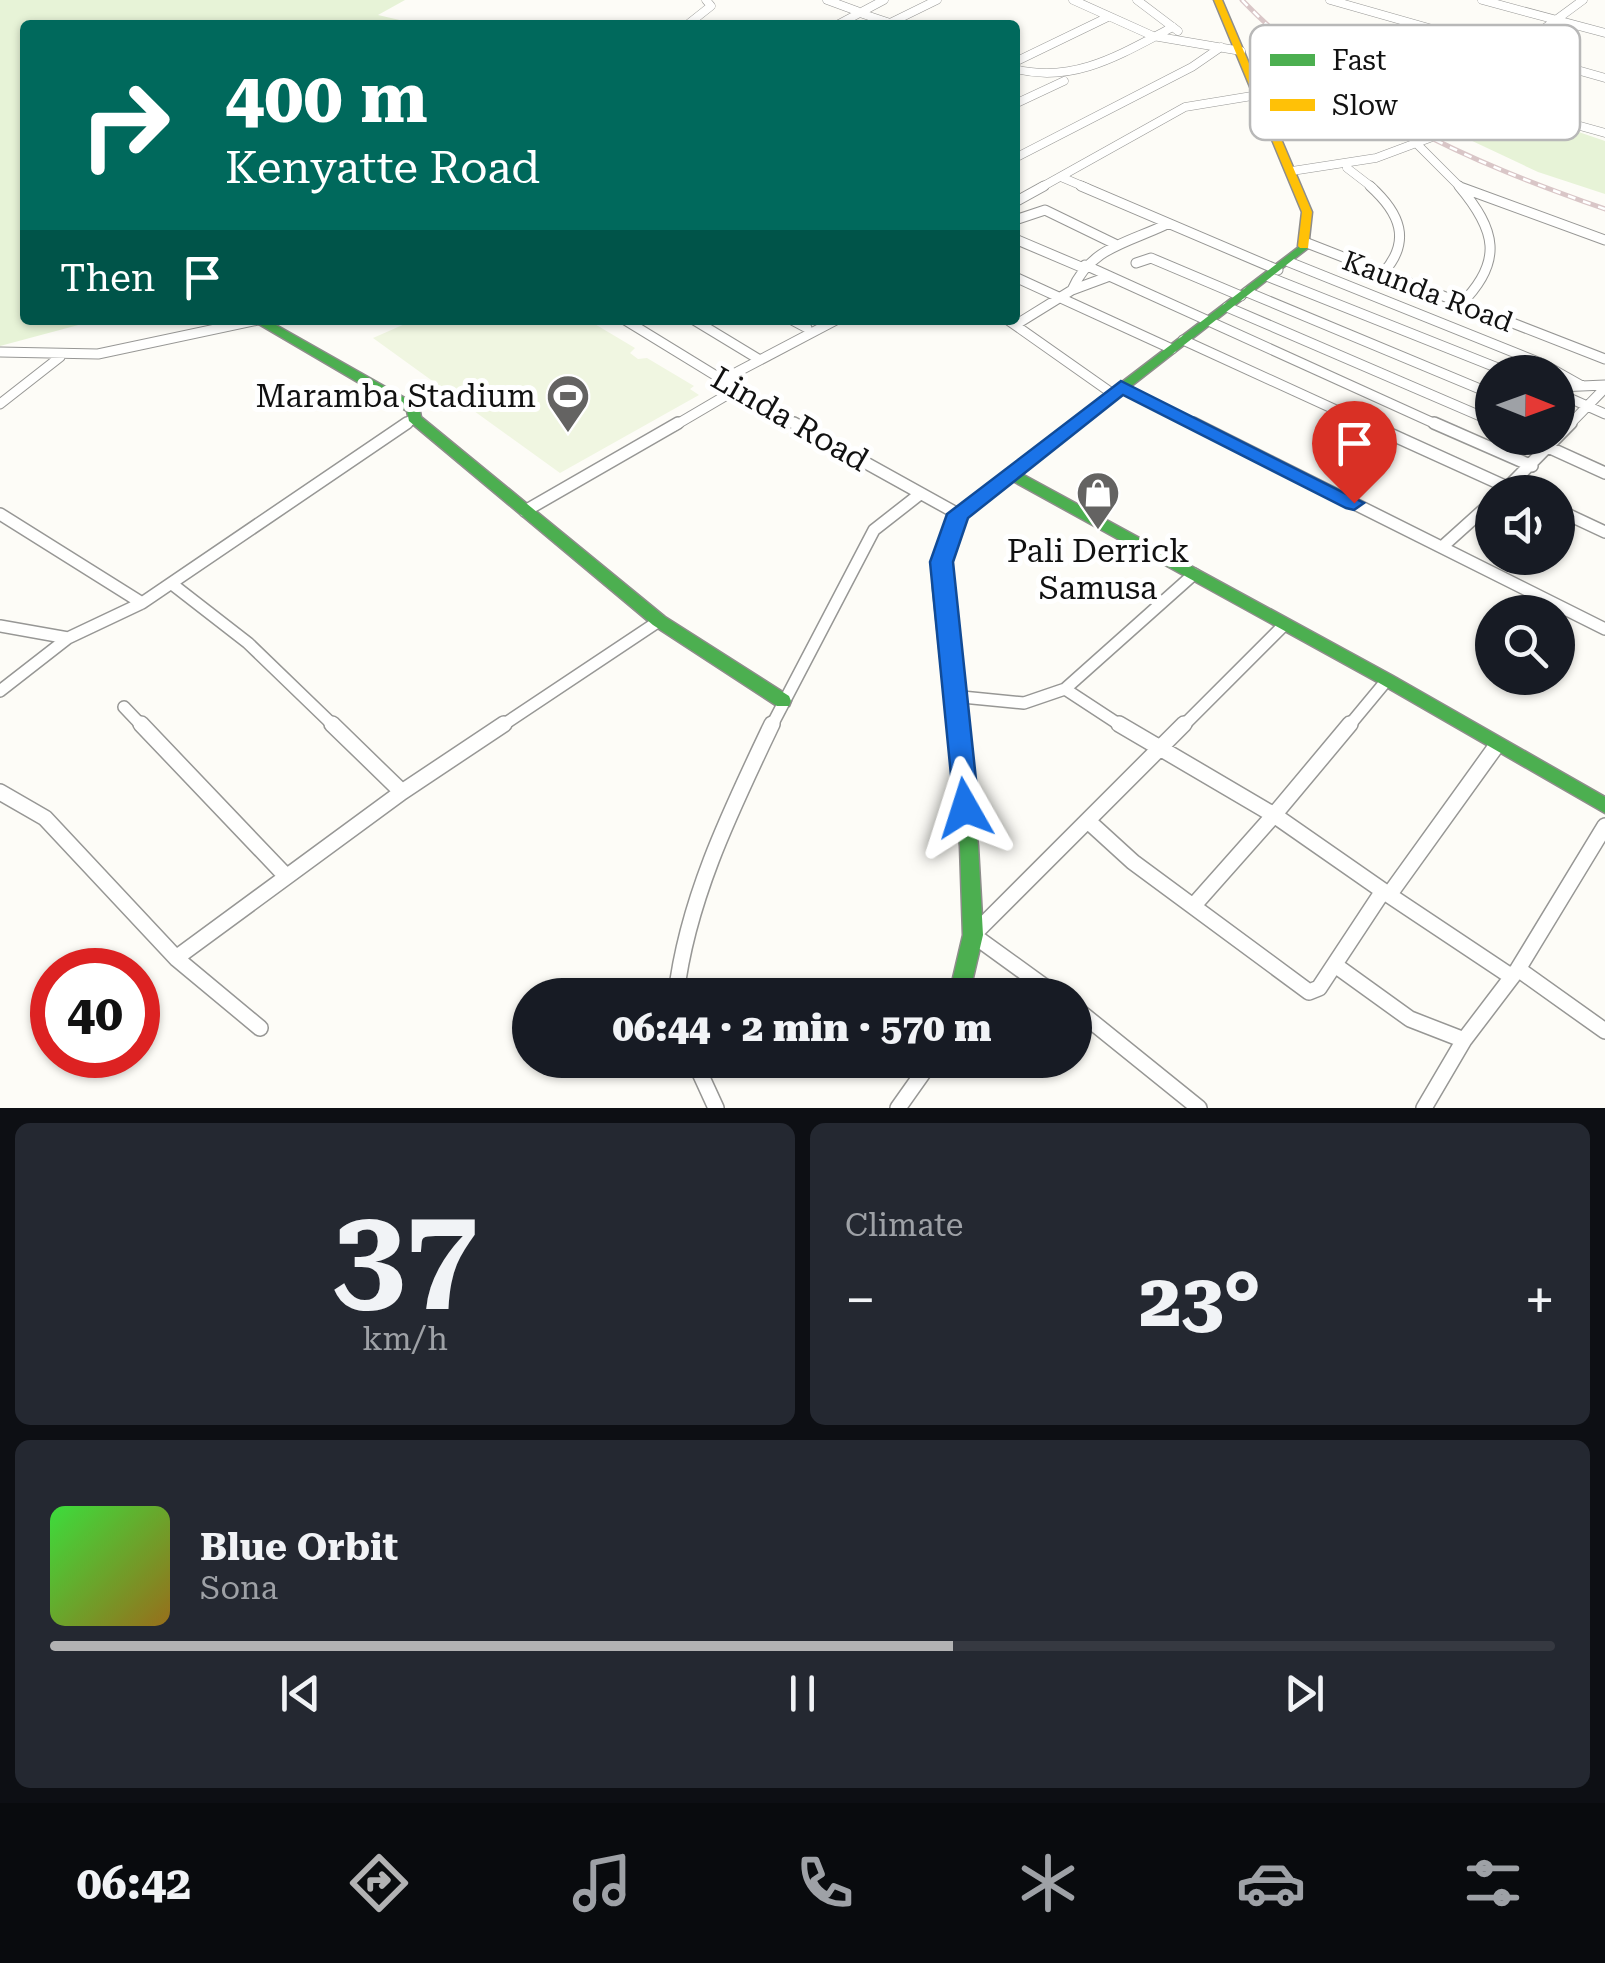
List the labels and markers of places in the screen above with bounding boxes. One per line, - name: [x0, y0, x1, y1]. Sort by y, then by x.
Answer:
- sports icon: Maramba Stadium: [545, 373, 591, 434]
- place label: Maramba Stadium: [255, 377, 536, 415]
- pin: [1312, 401, 1397, 504]
- shop icon: Pali Derrick Samusa: [1075, 470, 1121, 531]
- place label: Pali Derrick Samusa: [1007, 532, 1189, 607]

